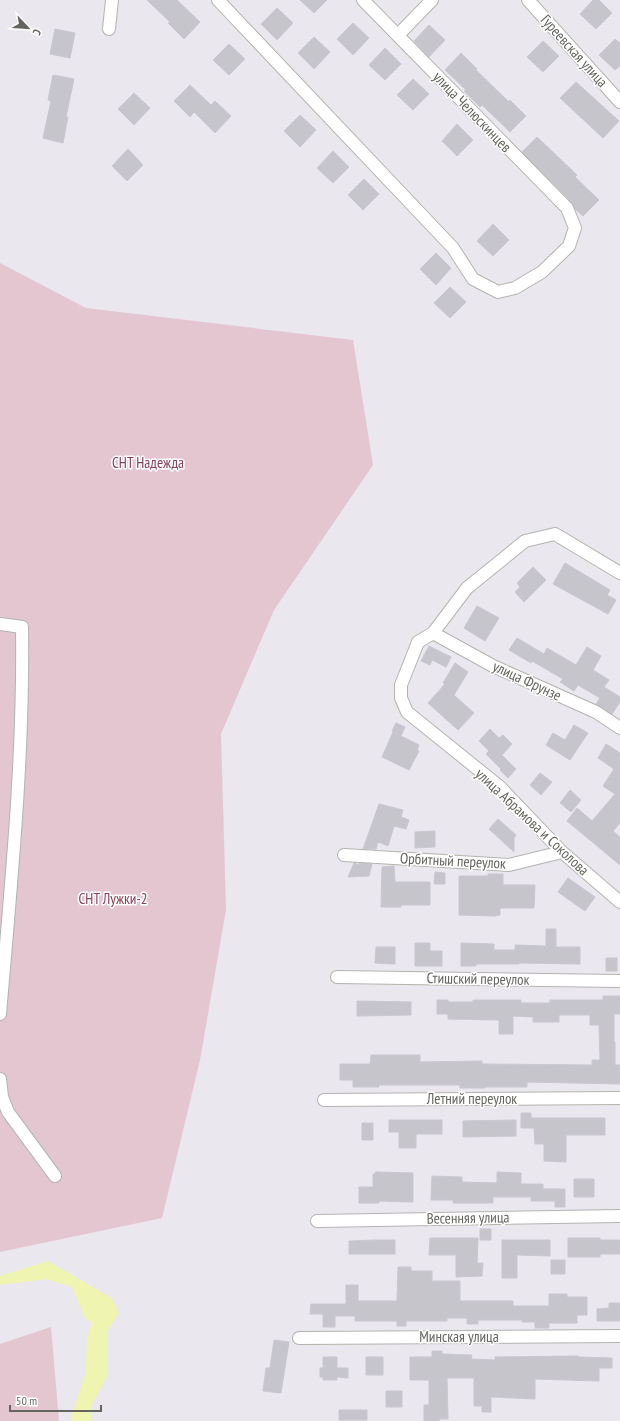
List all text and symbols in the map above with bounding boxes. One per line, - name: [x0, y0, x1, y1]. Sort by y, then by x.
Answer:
- north arrow: [8, 8, 48, 48]
- street label: Гуреевская улица: [537, 10, 612, 91]
- text: С: [30, 27, 44, 37]
- street label: улица Челюскинцев: [429, 67, 516, 156]
- park label: СНТ Надежда: [112, 453, 184, 472]
- street label: улица Фрунзе: [490, 656, 565, 705]
- street label: улица Абрамова и Соколова: [471, 764, 593, 879]
- street label: Орбитный переулок: [400, 848, 507, 873]
- park label: СНТ Лужки-2: [78, 889, 148, 908]
- street label: Стишский переулок: [426, 968, 530, 989]
- street label: Летний переулок: [426, 1089, 517, 1108]
- street label: Весенняя улица: [426, 1207, 510, 1228]
- street label: Минская улица: [419, 1327, 499, 1346]
- scale bar: [10, 1387, 101, 1413]
- text: 50 m: [16, 1393, 37, 1408]

